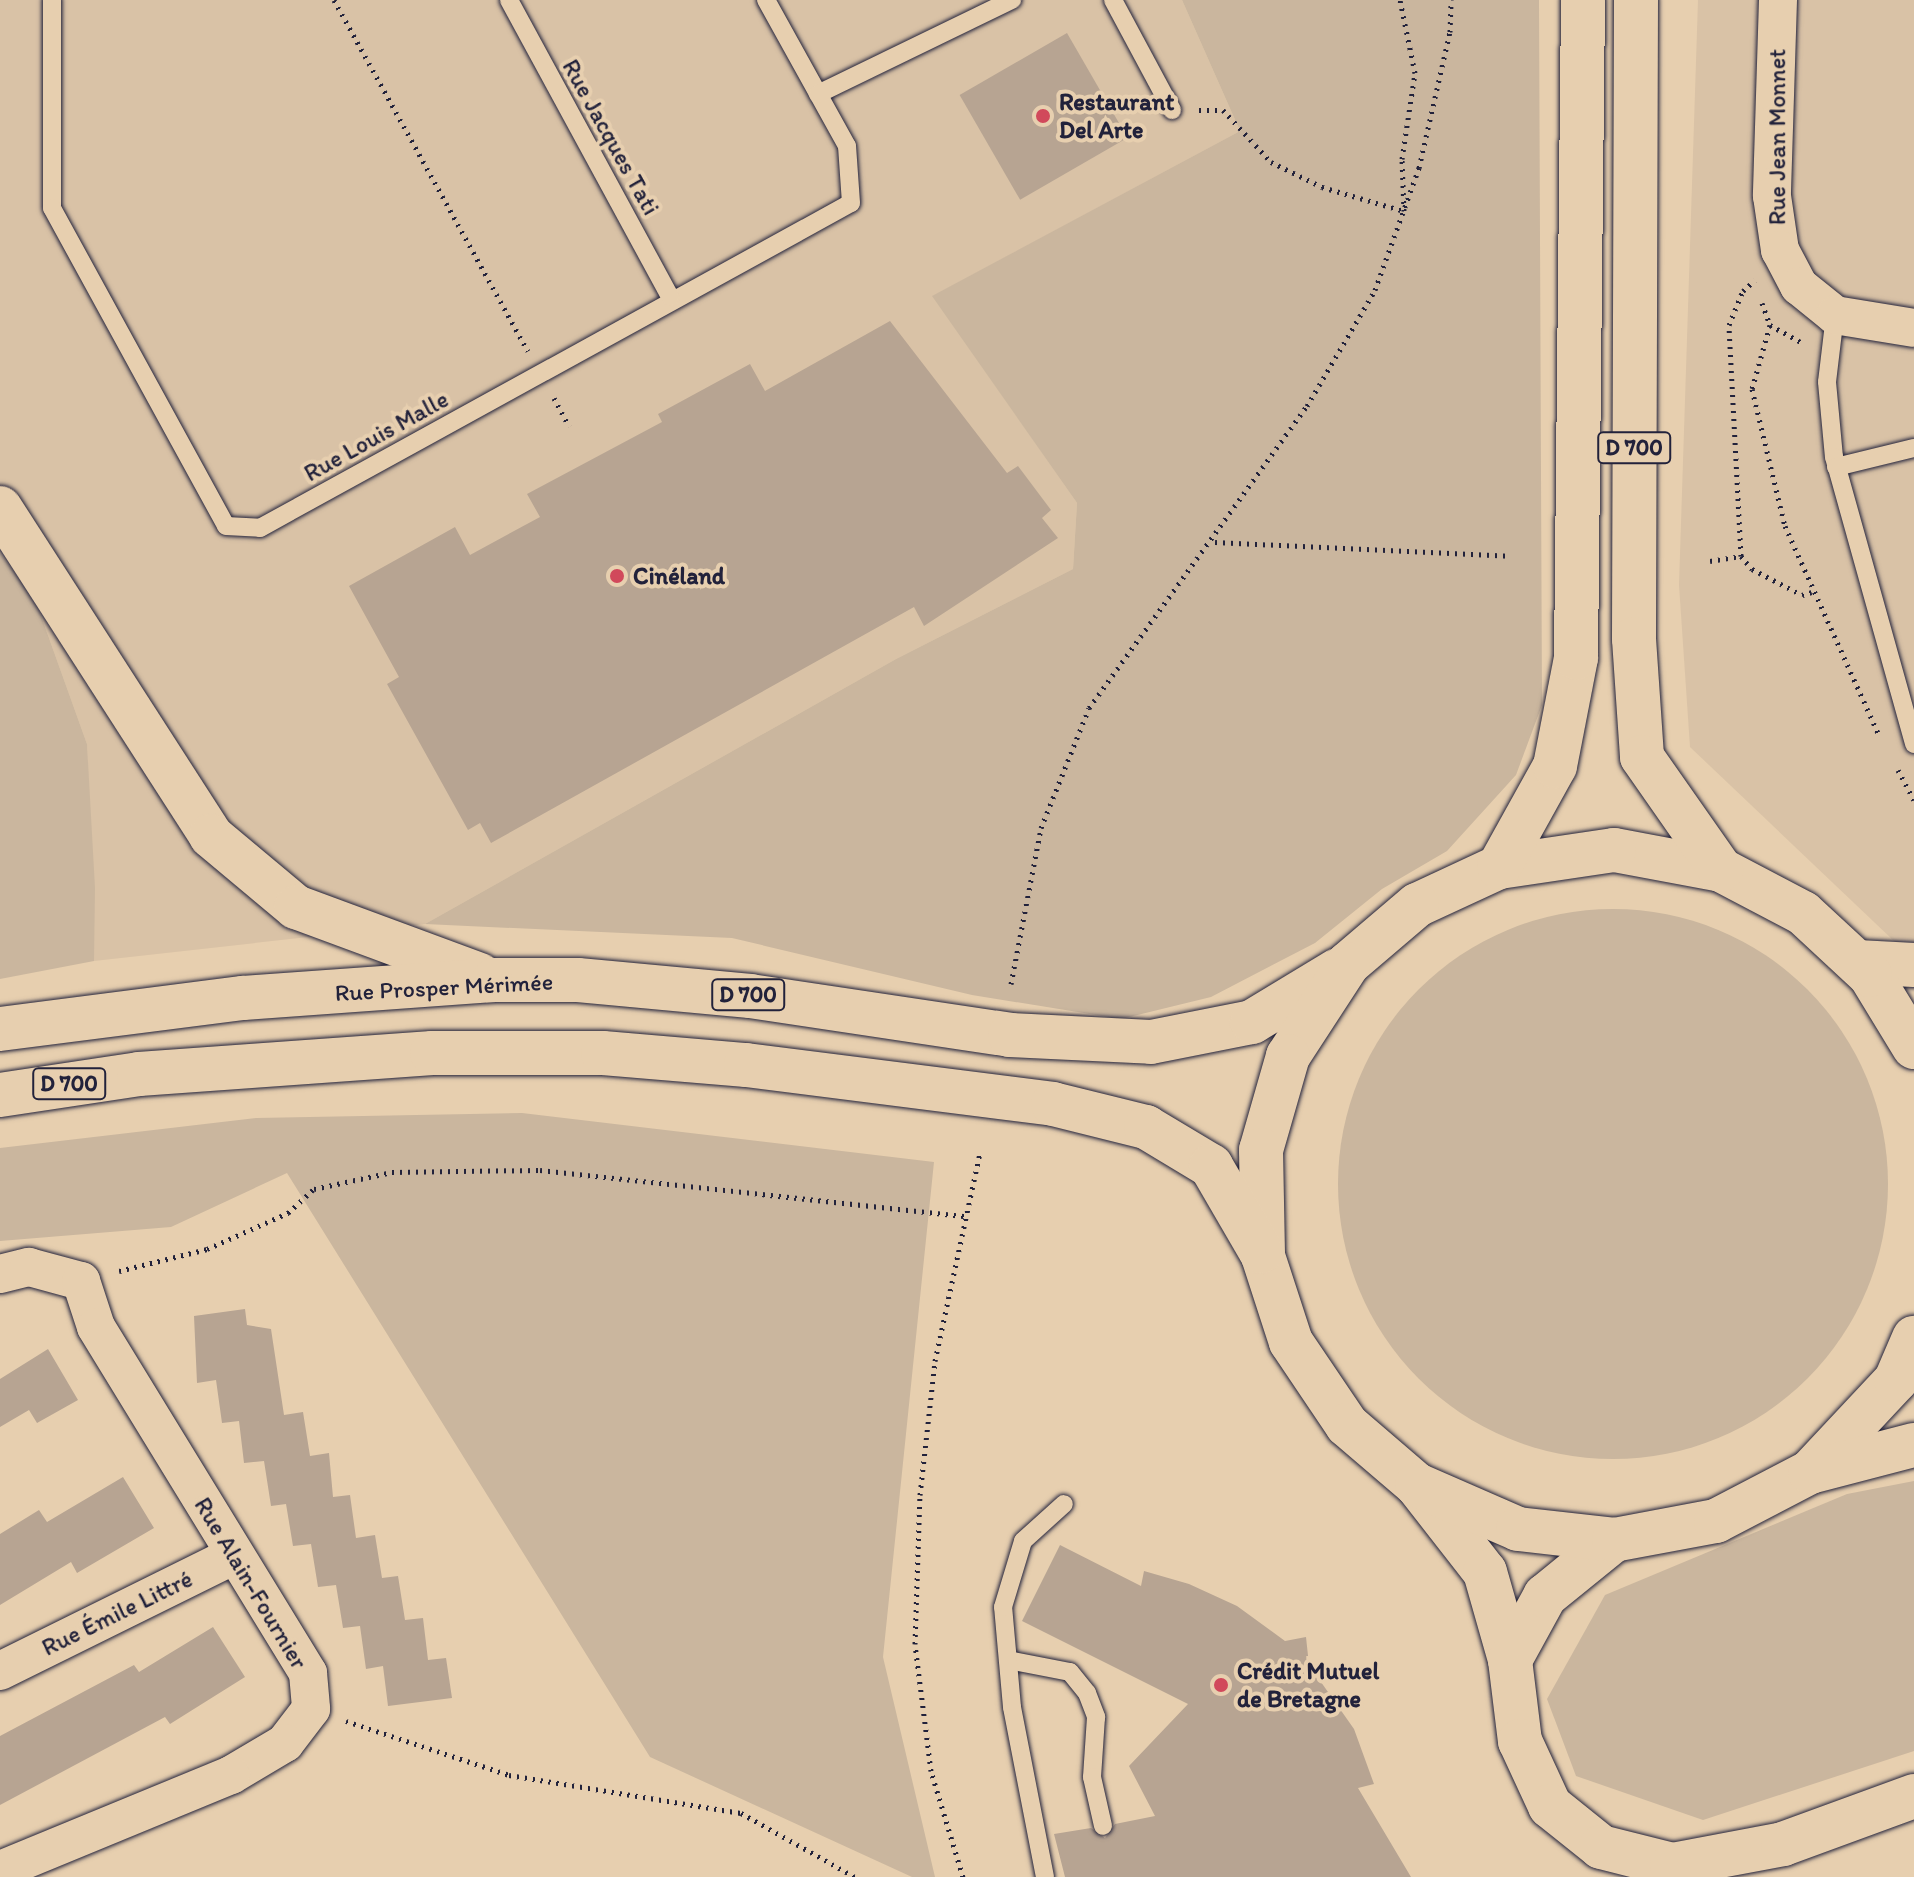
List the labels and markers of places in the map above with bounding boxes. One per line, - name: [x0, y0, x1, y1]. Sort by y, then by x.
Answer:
- place label: Restaurant Del Arte: [1059, 88, 1174, 144]
- marker: Restaurant Del Arte: [1034, 107, 1052, 125]
- place label: Cinéland: [633, 562, 725, 590]
- marker: Cinéland: [608, 567, 626, 585]
- place label: Crédit Mutuel de Bretagne: [1237, 1657, 1379, 1713]
- marker: Crédit Mutuel de Bretagne: [1212, 1676, 1230, 1694]

